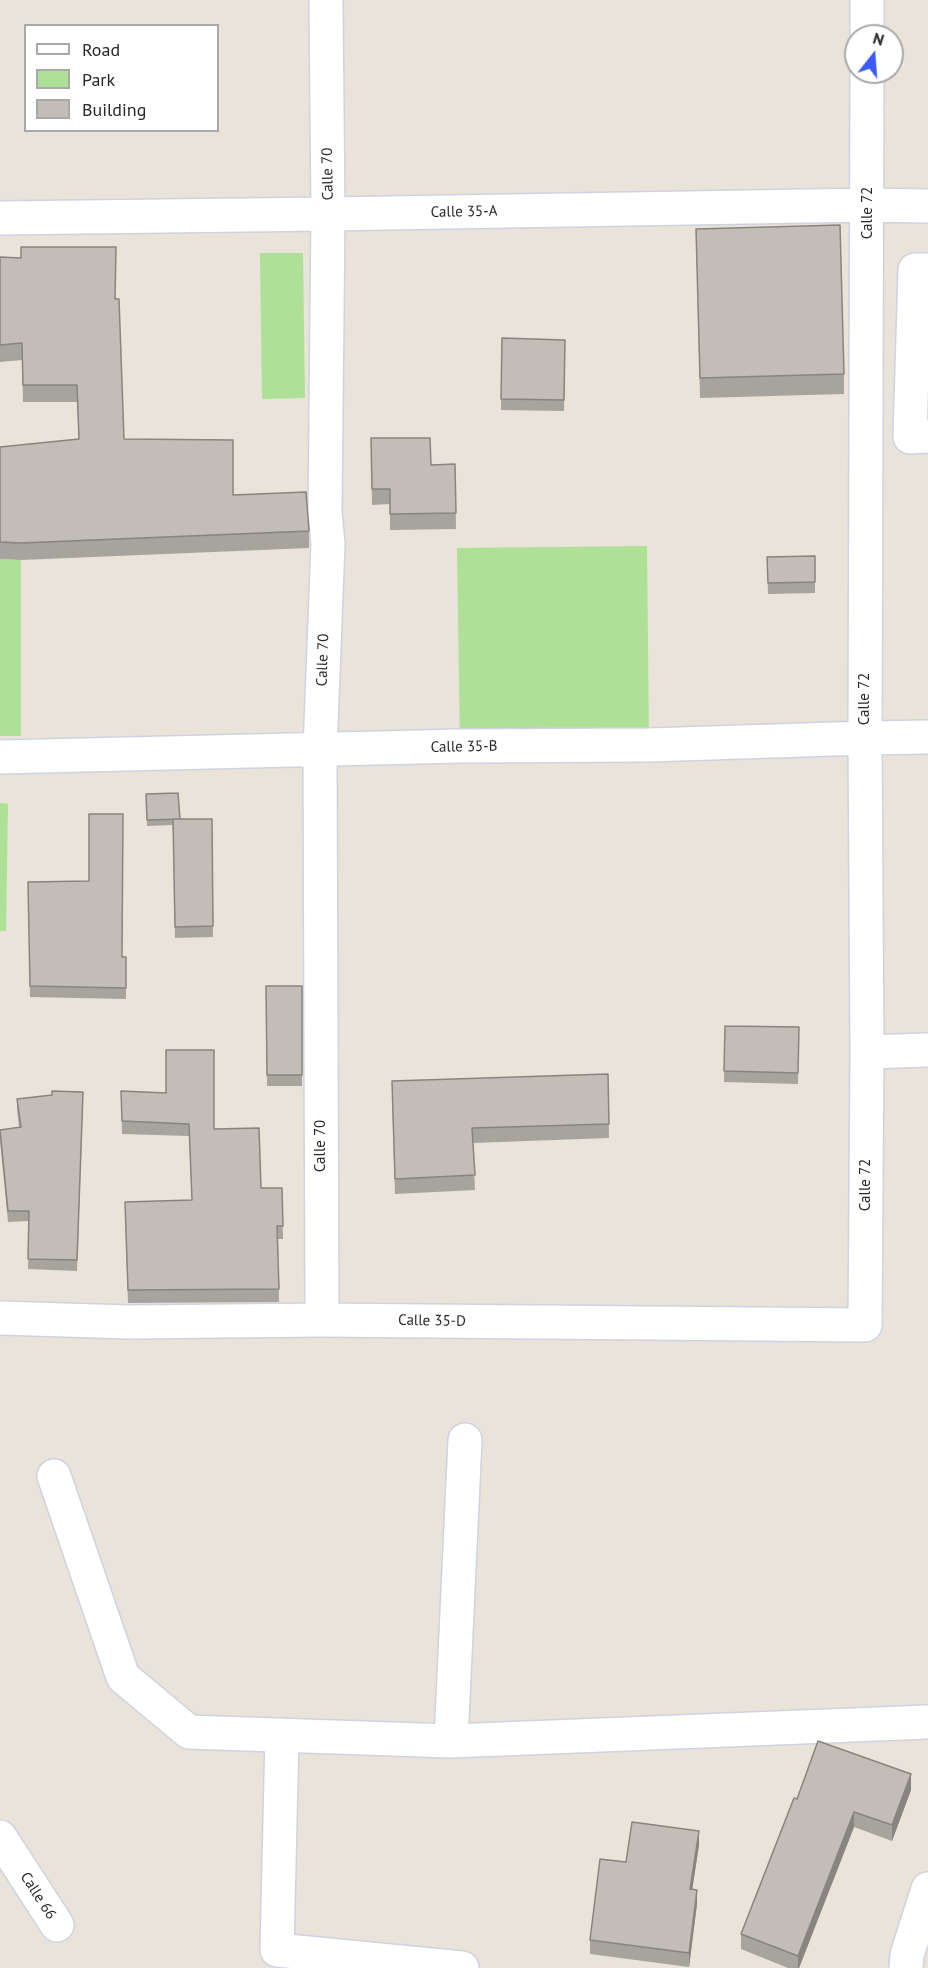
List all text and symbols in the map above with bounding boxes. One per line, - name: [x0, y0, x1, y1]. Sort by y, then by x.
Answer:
- legend: [24, 24, 219, 132]
- north arrow: [844, 24, 904, 84]
- text: N: [871, 28, 887, 50]
- text: Road: [82, 38, 120, 61]
- text: Park: [82, 68, 115, 91]
- text: Building: [82, 98, 146, 121]
- street label: Calle 70: [319, 148, 337, 200]
- street label: Calle 72: [859, 187, 877, 239]
- street label: Calle 35-A: [431, 202, 497, 222]
- street label: Calle 70: [313, 633, 333, 687]
- street label: Calle 72: [856, 673, 874, 725]
- street label: Calle 35-B: [431, 737, 497, 757]
- street label: Calle 70: [312, 1120, 330, 1172]
- street label: Calle 72: [857, 1159, 875, 1211]
- street label: Calle 35-D: [398, 1311, 466, 1331]
- street label: Calle 66: [16, 1869, 60, 1923]

